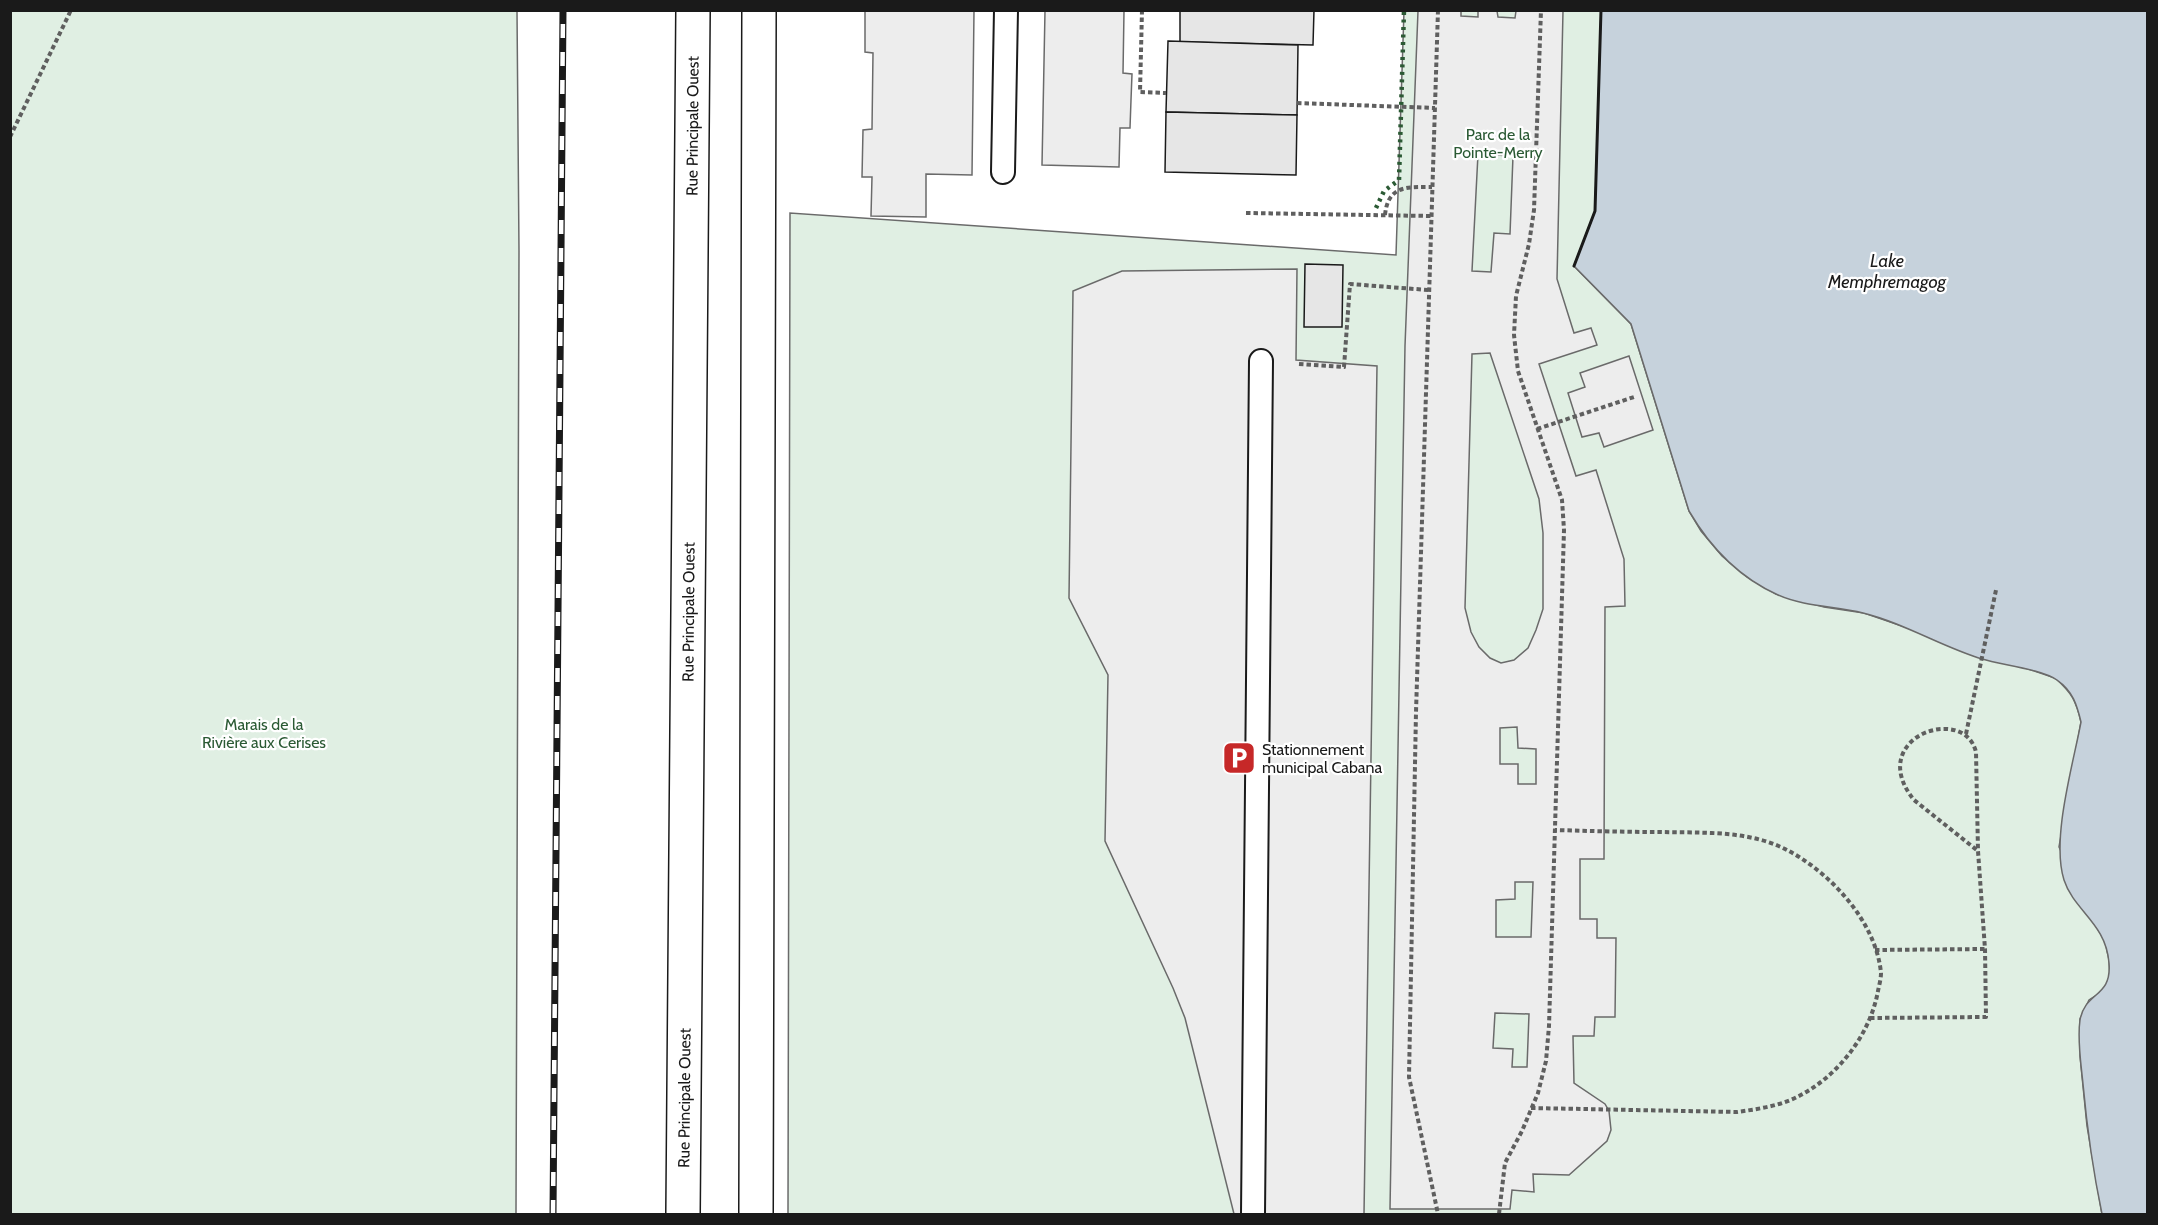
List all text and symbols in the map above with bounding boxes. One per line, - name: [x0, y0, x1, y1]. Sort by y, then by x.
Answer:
- street label: Rue Principale Ouest: [682, 55, 702, 196]
- park label: Parc de la Pointe-Merry: [1453, 125, 1543, 162]
- water label: Lake Memphremagog: [1827, 250, 1947, 293]
- street label: Rue Principale Ouest: [678, 541, 698, 682]
- park label: Marais de la Rivière aux Cerises: [202, 715, 326, 752]
- parking icon: Stationnement municipal Cabana: [1221, 740, 1257, 776]
- place label: Stationnement municipal Cabana: [1262, 740, 1382, 777]
- street label: Rue Principale Ouest: [674, 1027, 694, 1168]

